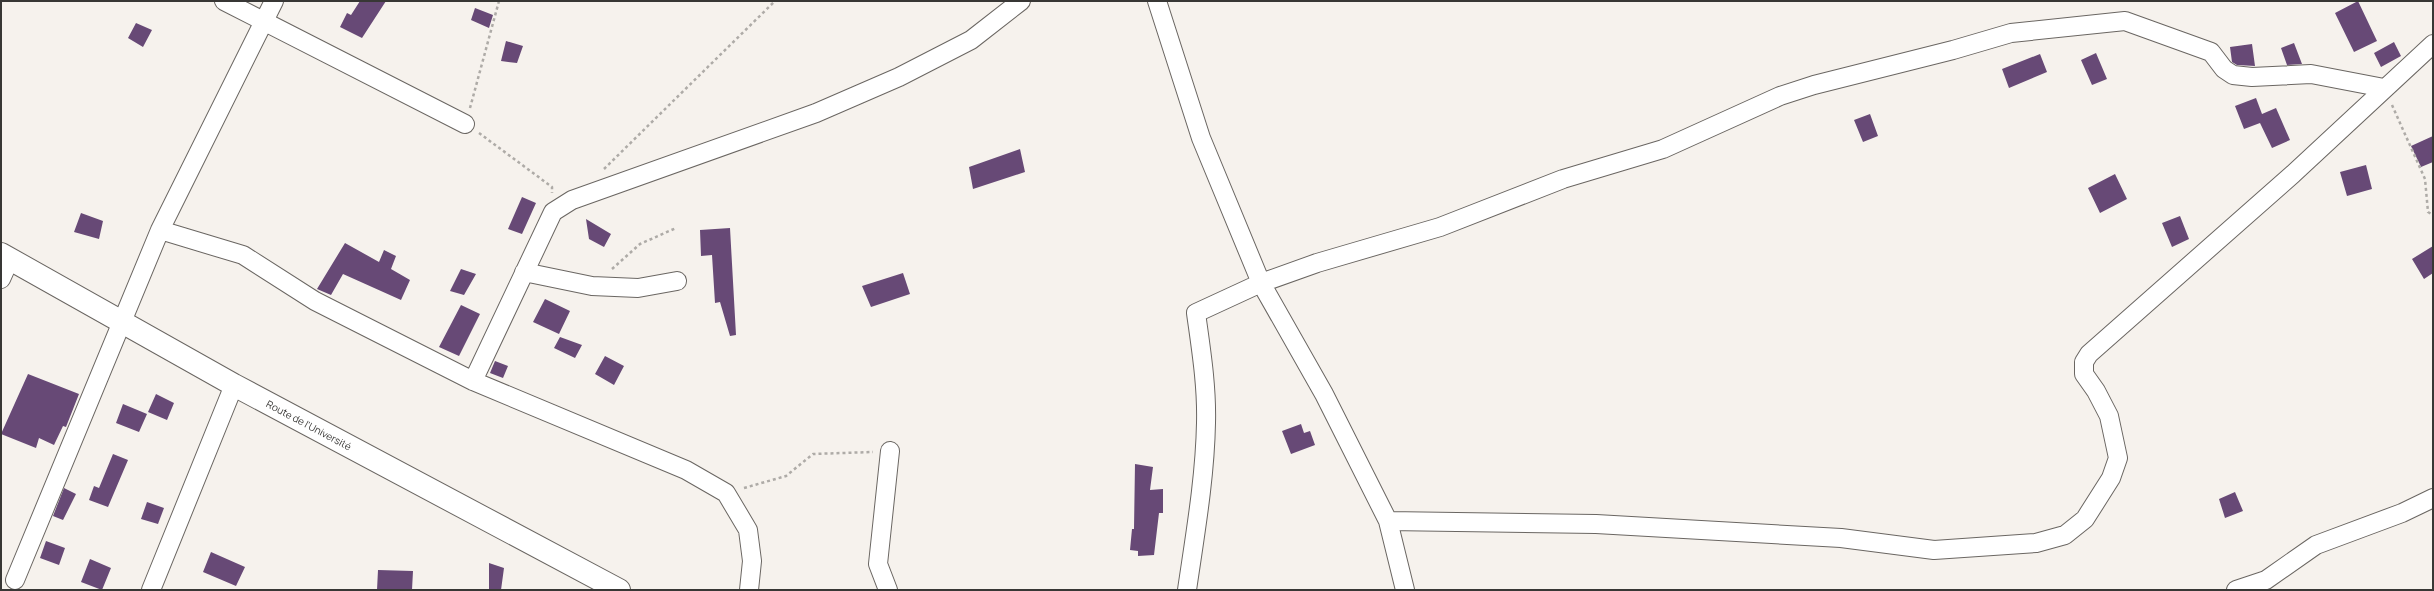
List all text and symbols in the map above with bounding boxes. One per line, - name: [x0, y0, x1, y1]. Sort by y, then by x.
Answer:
- street label: Route de l'Université: [264, 397, 354, 453]

